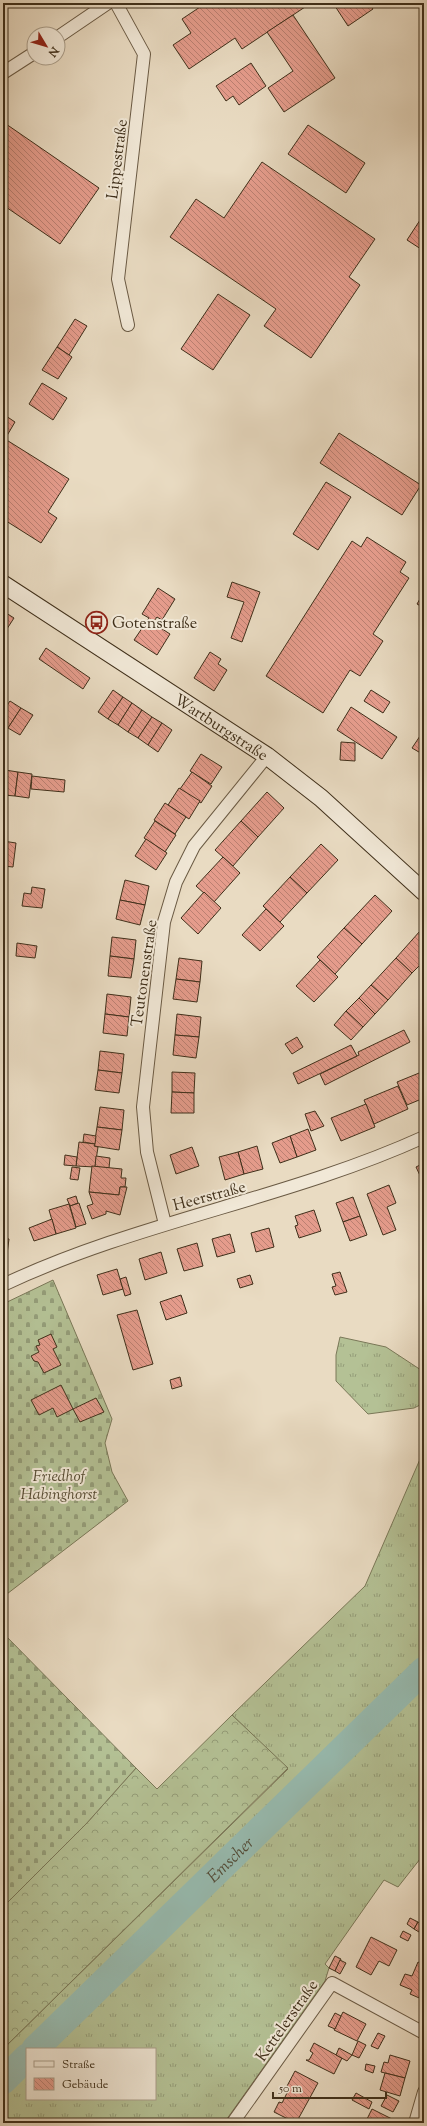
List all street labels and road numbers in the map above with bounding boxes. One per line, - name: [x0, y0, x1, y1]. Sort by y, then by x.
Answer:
- street label: Lippestraße: [102, 118, 135, 201]
- street label: Wartburgstraße: [169, 689, 272, 768]
- street label: Teutonenstraße: [127, 918, 164, 1028]
- street label: Heerstraße: [171, 1177, 249, 1218]
- street label: Kettelerstraße: [251, 1976, 325, 2067]

